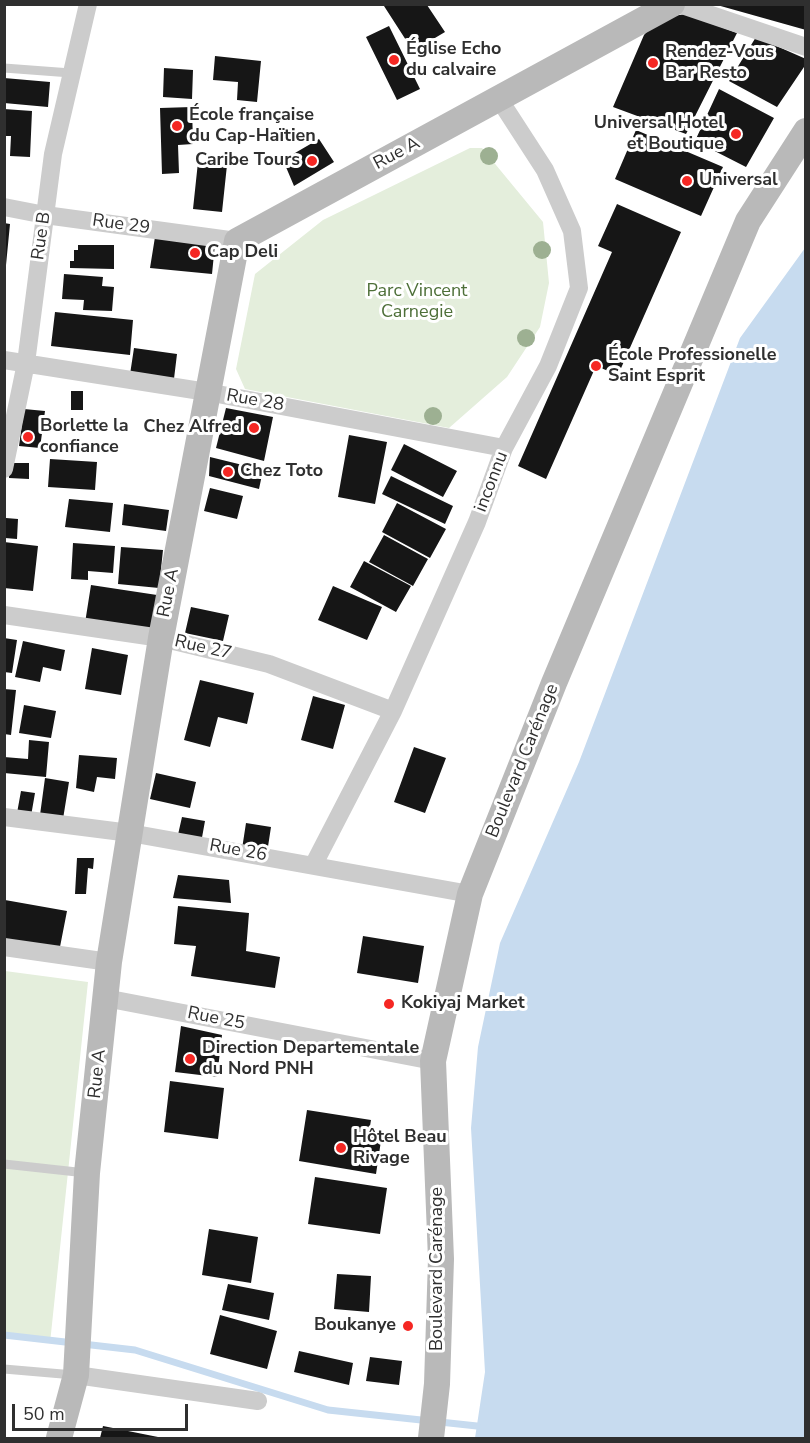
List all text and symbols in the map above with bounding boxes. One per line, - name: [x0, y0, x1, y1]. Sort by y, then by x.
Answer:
- place label: Église Echo du calvaire: [406, 39, 501, 82]
- place label: Rendez-Vous Bar Resto: [665, 42, 774, 84]
- marker: Église Echo du calvaire: [387, 53, 401, 67]
- marker: Rendez-Vous Bar Resto: [646, 56, 660, 70]
- place label: École française du Cap-Haïtien: [189, 105, 316, 148]
- place label: Universal Hotel et Boutique: [594, 113, 724, 156]
- marker: École française du Cap-Haïtien: [170, 119, 184, 133]
- marker: Universal Hotel et Boutique: [729, 127, 743, 141]
- street label: Rue A: [370, 133, 424, 175]
- place label: Caribe Tours: [195, 150, 300, 172]
- marker: Caribe Tours: [305, 154, 319, 168]
- place label: Universal: [699, 170, 778, 192]
- marker: Universal: [680, 174, 694, 188]
- street label: Rue B: [28, 210, 56, 262]
- street label: Rue 29: [91, 210, 151, 240]
- place label: Cap Deli: [207, 242, 278, 264]
- marker: Cap Deli: [188, 246, 202, 260]
- park label: Parc Vincent Carnegie: [367, 281, 467, 324]
- place label: École Professionelle Saint Esprit: [608, 345, 776, 388]
- marker: École Professionelle Saint Esprit: [589, 359, 603, 373]
- street label: Rue 28: [225, 385, 285, 417]
- place label: Borlette la confiance: [40, 416, 129, 458]
- place label: Chez Alfred: [143, 417, 242, 439]
- marker: Chez Alfred: [247, 421, 261, 435]
- marker: Borlette la confiance: [21, 430, 35, 444]
- street label: inconnu: [471, 449, 513, 515]
- place label: Chez Toto: [240, 461, 323, 483]
- marker: Chez Toto: [221, 465, 235, 479]
- street label: Rue A: [154, 567, 184, 619]
- street label: Rue 27: [172, 631, 234, 665]
- street label: Boulevard Carénage: [482, 681, 564, 841]
- street label: Rue 26: [208, 835, 268, 867]
- place label: Kokiyaj Market: [401, 993, 525, 1015]
- marker: Kokiyaj Market: [382, 997, 396, 1011]
- street label: Rue 25: [186, 1003, 246, 1035]
- place label: Direction Departementale du Nord PNH: [202, 1038, 419, 1080]
- street label: Rue A: [85, 1048, 111, 1100]
- marker: Direction Departementale du Nord PNH: [183, 1052, 197, 1066]
- place label: Hôtel Beau Rivage: [353, 1127, 447, 1170]
- marker: Hôtel Beau Rivage: [334, 1141, 348, 1155]
- street label: Boulevard Carénage: [427, 1187, 449, 1351]
- place label: Boukanye: [314, 1315, 396, 1337]
- marker: Boukanye: [401, 1319, 415, 1333]
- scale bar: [15, 1392, 190, 1430]
- text: 50 m: [23, 1402, 65, 1426]

